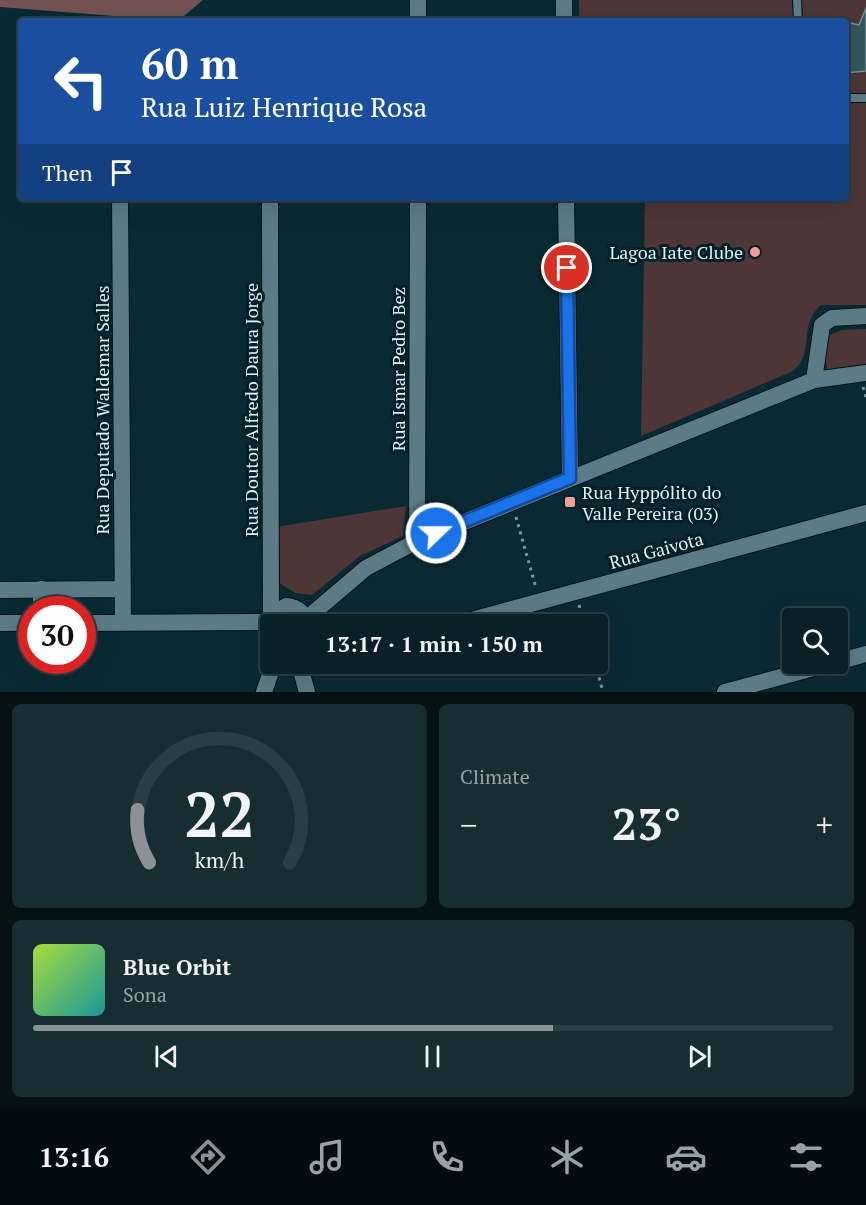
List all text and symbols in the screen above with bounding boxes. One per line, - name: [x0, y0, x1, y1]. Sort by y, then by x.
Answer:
- text: 60 m: [141, 35, 239, 91]
- icon: left: [42, 42, 120, 120]
- text: Rua Luiz Henrique Rosa: [141, 89, 427, 125]
- icon: arrive: [105, 156, 138, 189]
- text: Then: [42, 158, 93, 187]
- place label: Lagoa Iate Clube: [609, 240, 743, 264]
- pin: [541, 242, 592, 293]
- marker: Lagoa Iate Clube: [748, 245, 762, 259]
- icon: arrive: [550, 251, 583, 284]
- street label: Rua Doutor Alfredo Daura Jorge: [239, 283, 263, 537]
- street label: Rua Deputado Waldemar Salles: [90, 285, 114, 535]
- street label: Rua Ismar Pedro Bez: [386, 287, 410, 451]
- place label: Rua Hyppólito do Valle Pereira (03): [582, 480, 722, 525]
- marker: Rua Hyppólito do Valle Pereira (03): [563, 495, 577, 509]
- position arrow: [404, 501, 468, 565]
- street label: Rua Gaivota: [606, 526, 706, 574]
- speed limit sign: 30: [18, 596, 96, 674]
- map controls: [782, 608, 848, 674]
- button: search: [782, 608, 848, 674]
- text: 13:17 · 1 min · 150 m: [325, 629, 543, 658]
- text: Climate: [460, 763, 530, 790]
- text: 22: [184, 772, 255, 855]
- text: 23°: [612, 793, 681, 853]
- text: −: [460, 803, 478, 846]
- text: +: [815, 803, 833, 846]
- text: km/h: [195, 846, 245, 874]
- text: Blue Orbit: [123, 952, 231, 981]
- text: Sona: [123, 981, 167, 1008]
- icon: previous: [150, 1040, 183, 1073]
- icon: pause: [416, 1040, 449, 1073]
- icon: next: [683, 1040, 716, 1073]
- icon: directions: [187, 1136, 229, 1178]
- icon: music: [306, 1136, 348, 1178]
- icon: phone: [426, 1136, 468, 1178]
- icon: climate: [546, 1136, 588, 1178]
- icon: car: [665, 1136, 707, 1178]
- icon: filters: [785, 1136, 827, 1178]
- text: 13:16: [39, 1139, 109, 1175]

